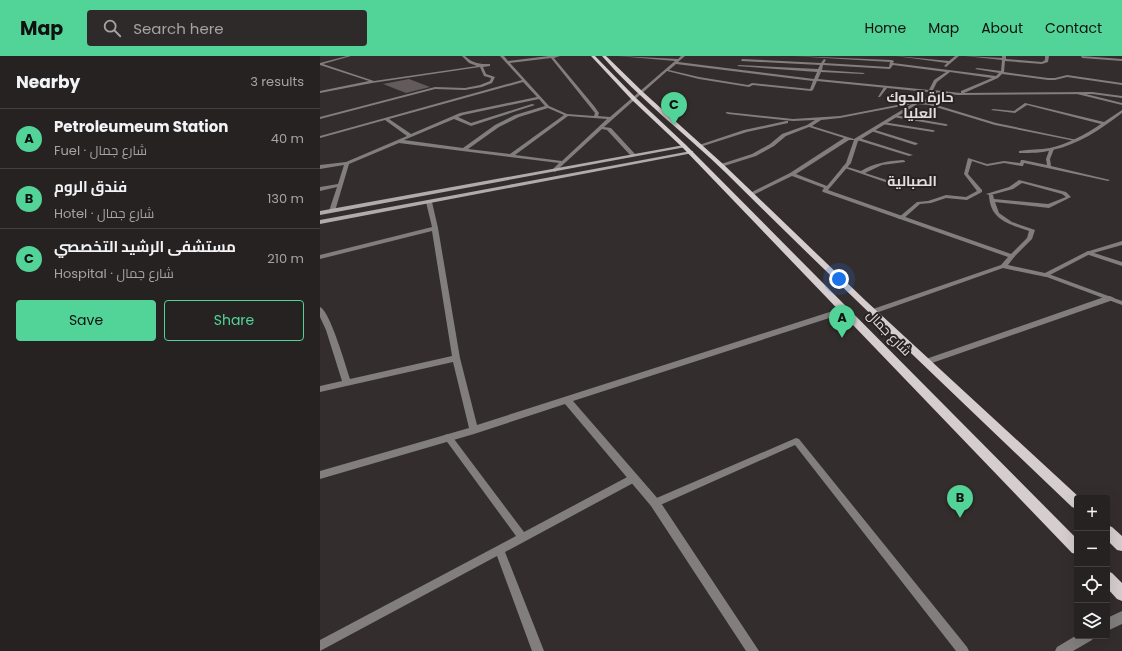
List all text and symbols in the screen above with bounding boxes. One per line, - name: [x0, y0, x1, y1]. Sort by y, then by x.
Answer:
- search box: [87, 10, 367, 46]
- text: Map: [20, 15, 63, 42]
- icon: search: [101, 17, 123, 39]
- text: Search here: [133, 18, 224, 39]
- text: Home: [864, 18, 906, 38]
- text: Map: [928, 18, 959, 38]
- text: About: [981, 18, 1023, 38]
- text: Contact: [1045, 18, 1102, 38]
- text: Nearby: [16, 70, 80, 94]
- text: 3 results: [250, 72, 304, 91]
- district label: حارة الحوك العليا: [886, 87, 954, 123]
- pin: C: [661, 92, 687, 125]
- text: Petroleumeum Station: [54, 116, 228, 137]
- text: A: [24, 129, 34, 148]
- text: 40 m: [271, 129, 304, 148]
- text: Fuel · شارع جمال: [54, 141, 147, 160]
- district label: الصبالية: [887, 171, 937, 191]
- text: فندق الروم: [54, 176, 127, 197]
- text: B: [25, 189, 33, 208]
- text: 130 m: [267, 189, 304, 208]
- text: Hotel · شارع جمال: [54, 204, 154, 223]
- text: مستشفى الرشيد التخصصي: [54, 236, 236, 257]
- text: C: [24, 249, 34, 268]
- text: 210 m: [267, 249, 304, 268]
- text: Hospital · شارع جمال: [54, 264, 174, 283]
- your location: [829, 269, 849, 289]
- button: Save: [16, 300, 156, 341]
- button: Share: [164, 300, 304, 341]
- pin: A: [829, 305, 855, 338]
- street label: شارع جمال: [862, 306, 916, 360]
- pin: B: [947, 485, 973, 518]
- map controls: [1074, 495, 1110, 639]
- button: +: [1074, 495, 1110, 531]
- button: −: [1074, 531, 1110, 567]
- button: locate: [1074, 567, 1110, 603]
- button: layers: [1074, 603, 1110, 639]

